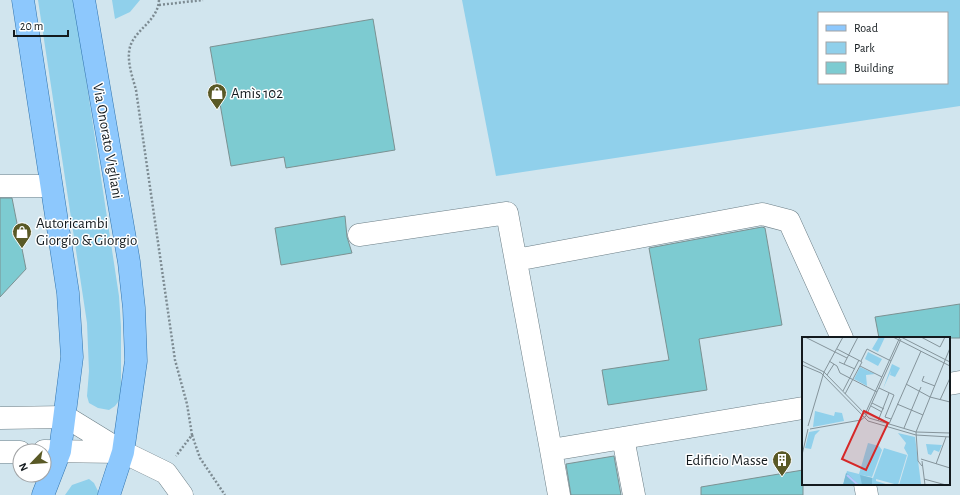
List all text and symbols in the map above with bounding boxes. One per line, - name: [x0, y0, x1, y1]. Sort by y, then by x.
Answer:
- scale bar: [14, 12, 68, 38]
- legend: [818, 12, 948, 84]
- text: 20 m: [20, 20, 43, 32]
- text: Road: [854, 22, 878, 34]
- text: Park: [854, 42, 875, 54]
- text: Building: [854, 62, 894, 74]
- street label: Via Onorato Vigliani: [90, 82, 125, 200]
- shop icon: Amìs 102: [206, 82, 228, 110]
- place label: Amìs 102: [231, 86, 283, 101]
- place label: Autoricambi Giorgio & Giorgio: [36, 216, 137, 248]
- shop icon: Autoricambi Giorgio & Giorgio: [11, 221, 33, 249]
- inset map: [802, 337, 950, 485]
- north arrow: [12, 443, 52, 483]
- building icon: Edificio Masse: [771, 449, 793, 477]
- place label: Edificio Masse: [686, 453, 768, 468]
- text: N: [17, 461, 30, 473]

